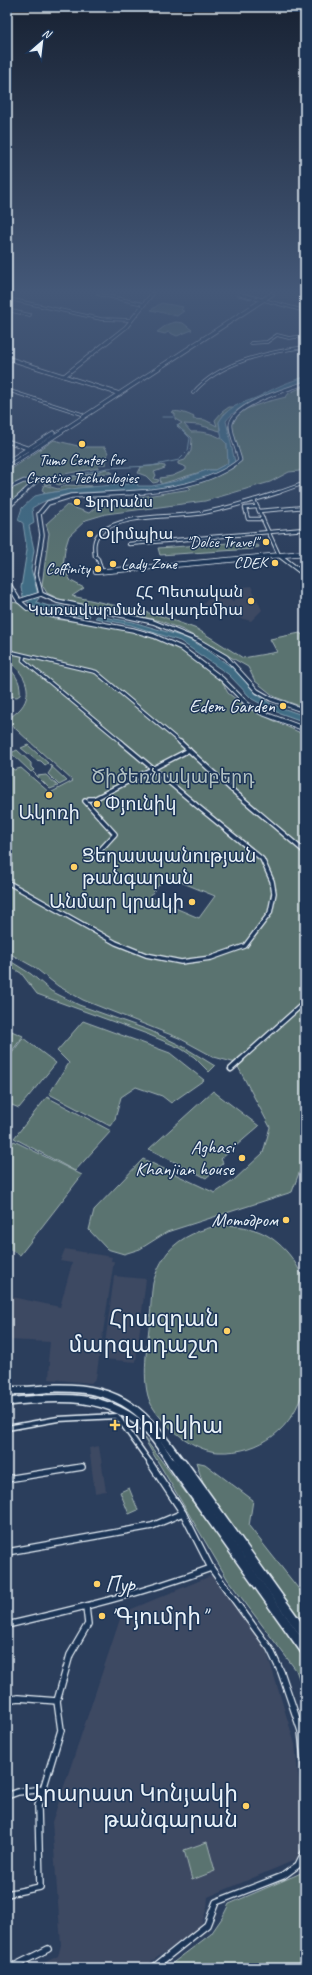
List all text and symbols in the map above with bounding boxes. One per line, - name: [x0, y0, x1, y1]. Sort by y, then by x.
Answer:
- north arrow: [22, 22, 62, 62]
- text: N: [40, 25, 55, 42]
- marker: Tumo Center for Creative Technologies: [77, 439, 87, 449]
- place label: Tumo Center for Creative Technologies: [26, 450, 140, 488]
- place label: Ֆլորանս: [85, 492, 153, 512]
- marker: Ֆլորանս: [72, 497, 82, 507]
- place label: Օլիմպիա: [98, 524, 173, 544]
- marker: Օլիմպիա: [85, 529, 95, 539]
- place label: "Dolce Travel": [186, 532, 261, 552]
- marker: "Dolce Travel": [261, 537, 271, 547]
- place label: CDEK: [234, 553, 270, 573]
- place label: Lady Zone: [121, 554, 179, 574]
- marker: CDEK: [270, 558, 280, 568]
- place label: Coffinity: [45, 559, 92, 579]
- marker: Lady Zone: [108, 559, 118, 569]
- marker: Coffinity: [93, 564, 103, 574]
- place label: ՀՀ Պետական Կառավարման ակադեմիա: [28, 582, 243, 620]
- marker: ՀՀ Պետական Կառավարման ակադեմիա: [246, 596, 256, 606]
- place label: Edem Garden: [189, 694, 275, 718]
- marker: Edem Garden: [278, 701, 288, 711]
- park label: Ծիծեռնակաբերդ: [91, 765, 255, 789]
- marker: Ակոռի: [44, 790, 54, 800]
- place label: Փյունիկ: [105, 792, 177, 816]
- marker: Փյունիկ: [92, 799, 102, 809]
- place label: Ակոռի: [18, 801, 80, 825]
- place label: Ցեղասպանության թանգարան: [82, 844, 256, 890]
- marker: Ցեղասպանության թանգարան: [69, 862, 79, 872]
- place label: Անմար կրակի: [49, 890, 184, 914]
- marker: Անմար կրակի: [187, 897, 197, 907]
- place label: Aghasi Khanjian house: [135, 1135, 236, 1181]
- marker: Aghasi Khanjian house: [237, 1153, 247, 1163]
- place label: Мотодром: [211, 1208, 279, 1232]
- marker: Мотодром: [281, 1215, 291, 1225]
- place label: Հրազդան մարզադաշտ: [68, 1304, 219, 1359]
- marker: Հրազդան մարզադաշտ: [222, 1326, 232, 1336]
- place label: Կիլիկիա: [124, 1411, 223, 1440]
- marker: Կիլիկիա: [109, 1419, 121, 1431]
- place label: Пур: [105, 1570, 136, 1599]
- marker: Пур: [92, 1579, 102, 1589]
- place label: "Գյումրի": [110, 1602, 211, 1631]
- marker: "Գյումրի": [97, 1611, 107, 1621]
- place label: Արարատ Կոնյակի թանգարան: [24, 1779, 238, 1834]
- marker: Արարատ Կոնյակի թանգարան: [241, 1801, 251, 1811]

